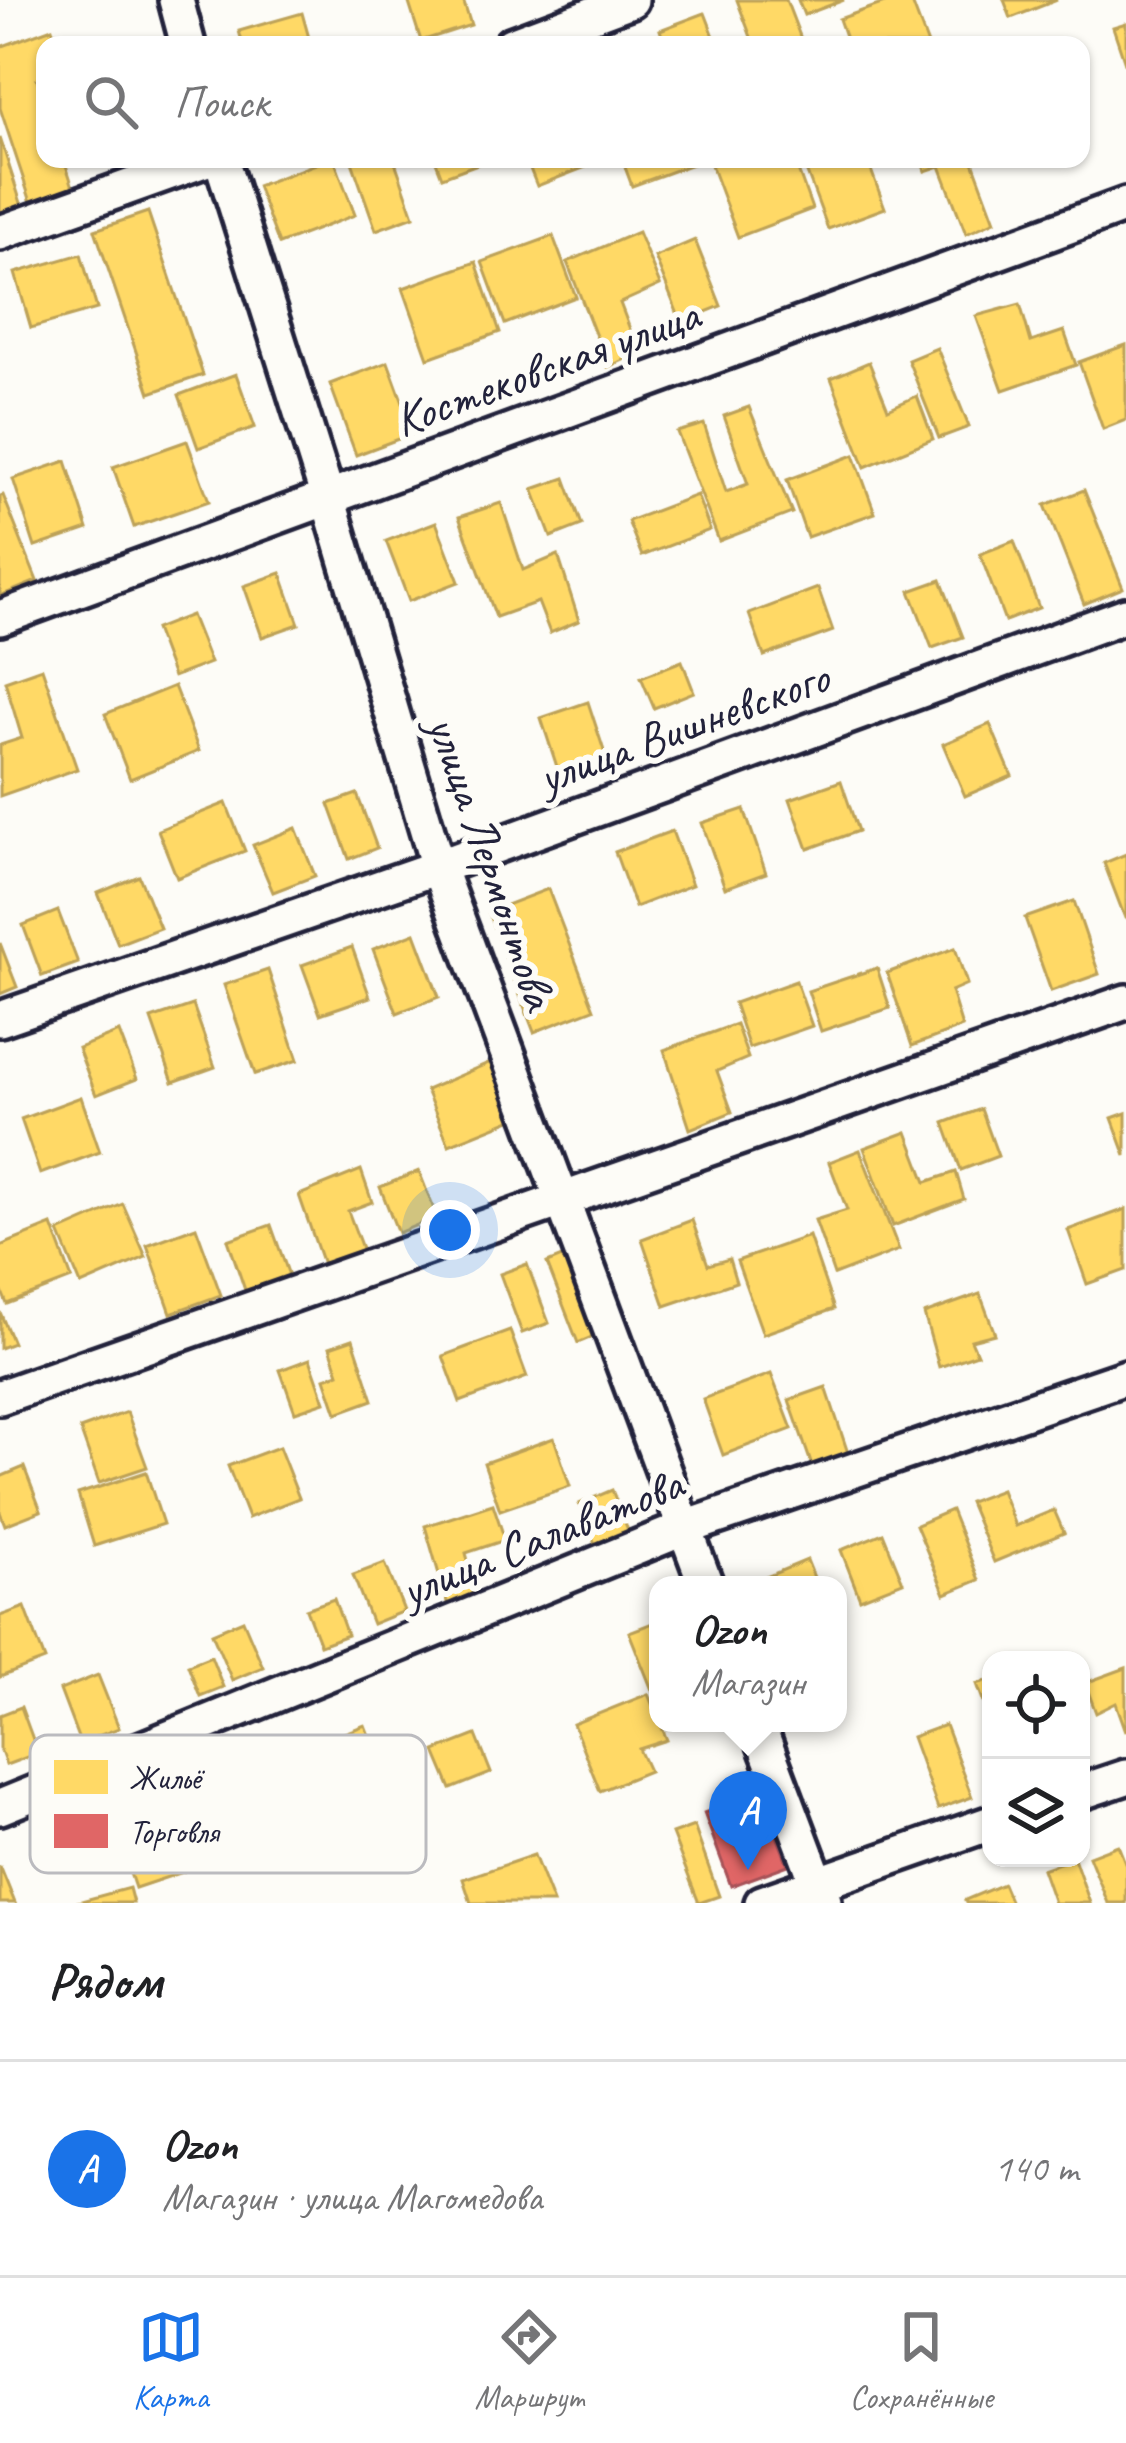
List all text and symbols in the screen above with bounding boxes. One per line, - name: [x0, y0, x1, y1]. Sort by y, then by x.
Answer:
- search box: [36, 36, 1090, 168]
- icon: search: [78, 69, 144, 135]
- text: Поиск: [174, 74, 269, 131]
- street label: Костековская улица: [386, 283, 710, 450]
- street label: улица Вишневского: [527, 646, 840, 808]
- street label: улица Лермонтова: [413, 705, 571, 1020]
- your location: [420, 1200, 480, 1260]
- street label: улица Салаватова: [389, 1452, 694, 1622]
- popup: [649, 1576, 847, 1732]
- text: Ozon: [691, 1601, 766, 1658]
- map controls: [982, 1651, 1090, 1867]
- button: locate: [982, 1651, 1090, 1759]
- text: Магазин: [691, 1658, 805, 1707]
- legend: [30, 1735, 426, 1873]
- text: Жильё: [129, 1757, 206, 1799]
- button: layers: [982, 1759, 1090, 1867]
- pin: A: [709, 1771, 787, 1870]
- text: Торговля: [129, 1811, 221, 1853]
- text: Рядом: [48, 1949, 162, 2013]
- text: Ozon: [162, 2116, 237, 2173]
- text: A: [77, 2144, 97, 2193]
- text: 140 m: [994, 2144, 1078, 2193]
- text: Магазин · улица Магомедова: [162, 2173, 542, 2222]
- tab: Карта: [133, 2304, 209, 2418]
- tab: Маршрут: [475, 2304, 584, 2418]
- tab: Сохранённые: [850, 2304, 993, 2418]

